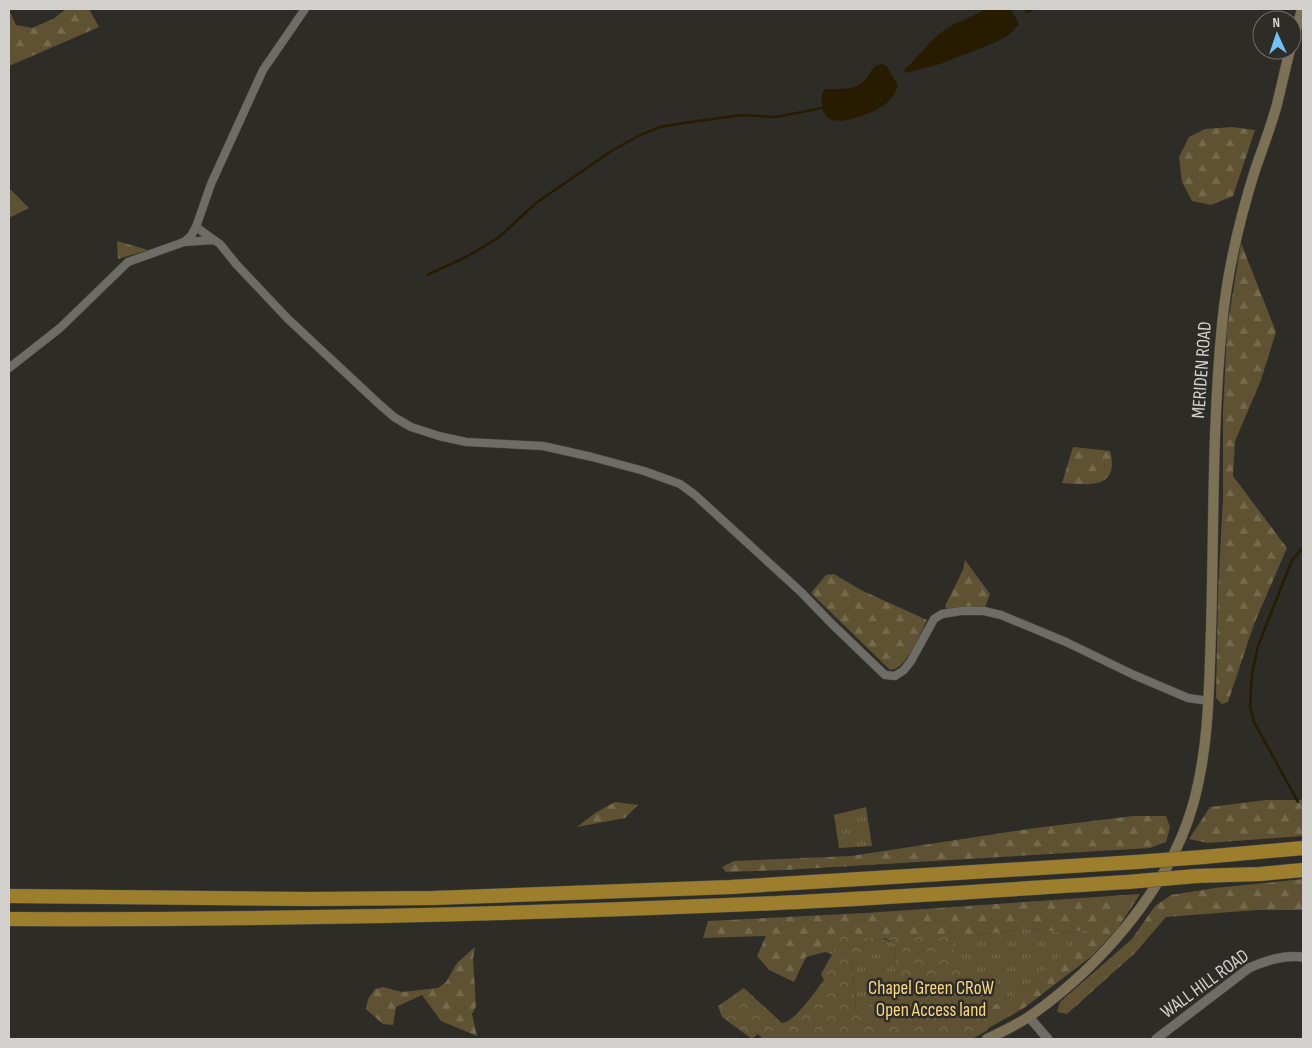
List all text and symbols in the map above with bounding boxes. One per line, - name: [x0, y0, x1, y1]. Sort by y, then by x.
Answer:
- north arrow: [1252, 10, 1302, 60]
- text: N: [1272, 14, 1281, 31]
- street label: MERIDEN ROAD: [1187, 321, 1217, 419]
- street label: WALL HILL ROAD: [1157, 944, 1253, 1024]
- park label: Chapel Green CRoW Open Access land: [868, 977, 995, 1022]

